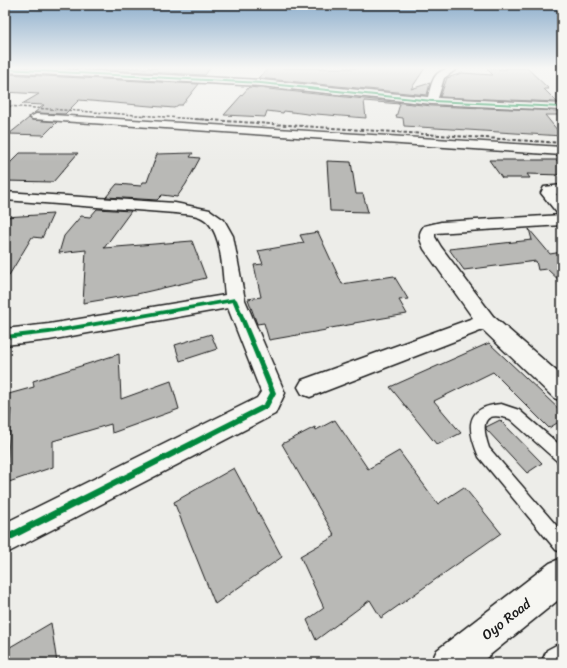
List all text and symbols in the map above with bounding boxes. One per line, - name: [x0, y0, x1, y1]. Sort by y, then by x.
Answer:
- street label: Oyo Road: [476, 591, 538, 647]

